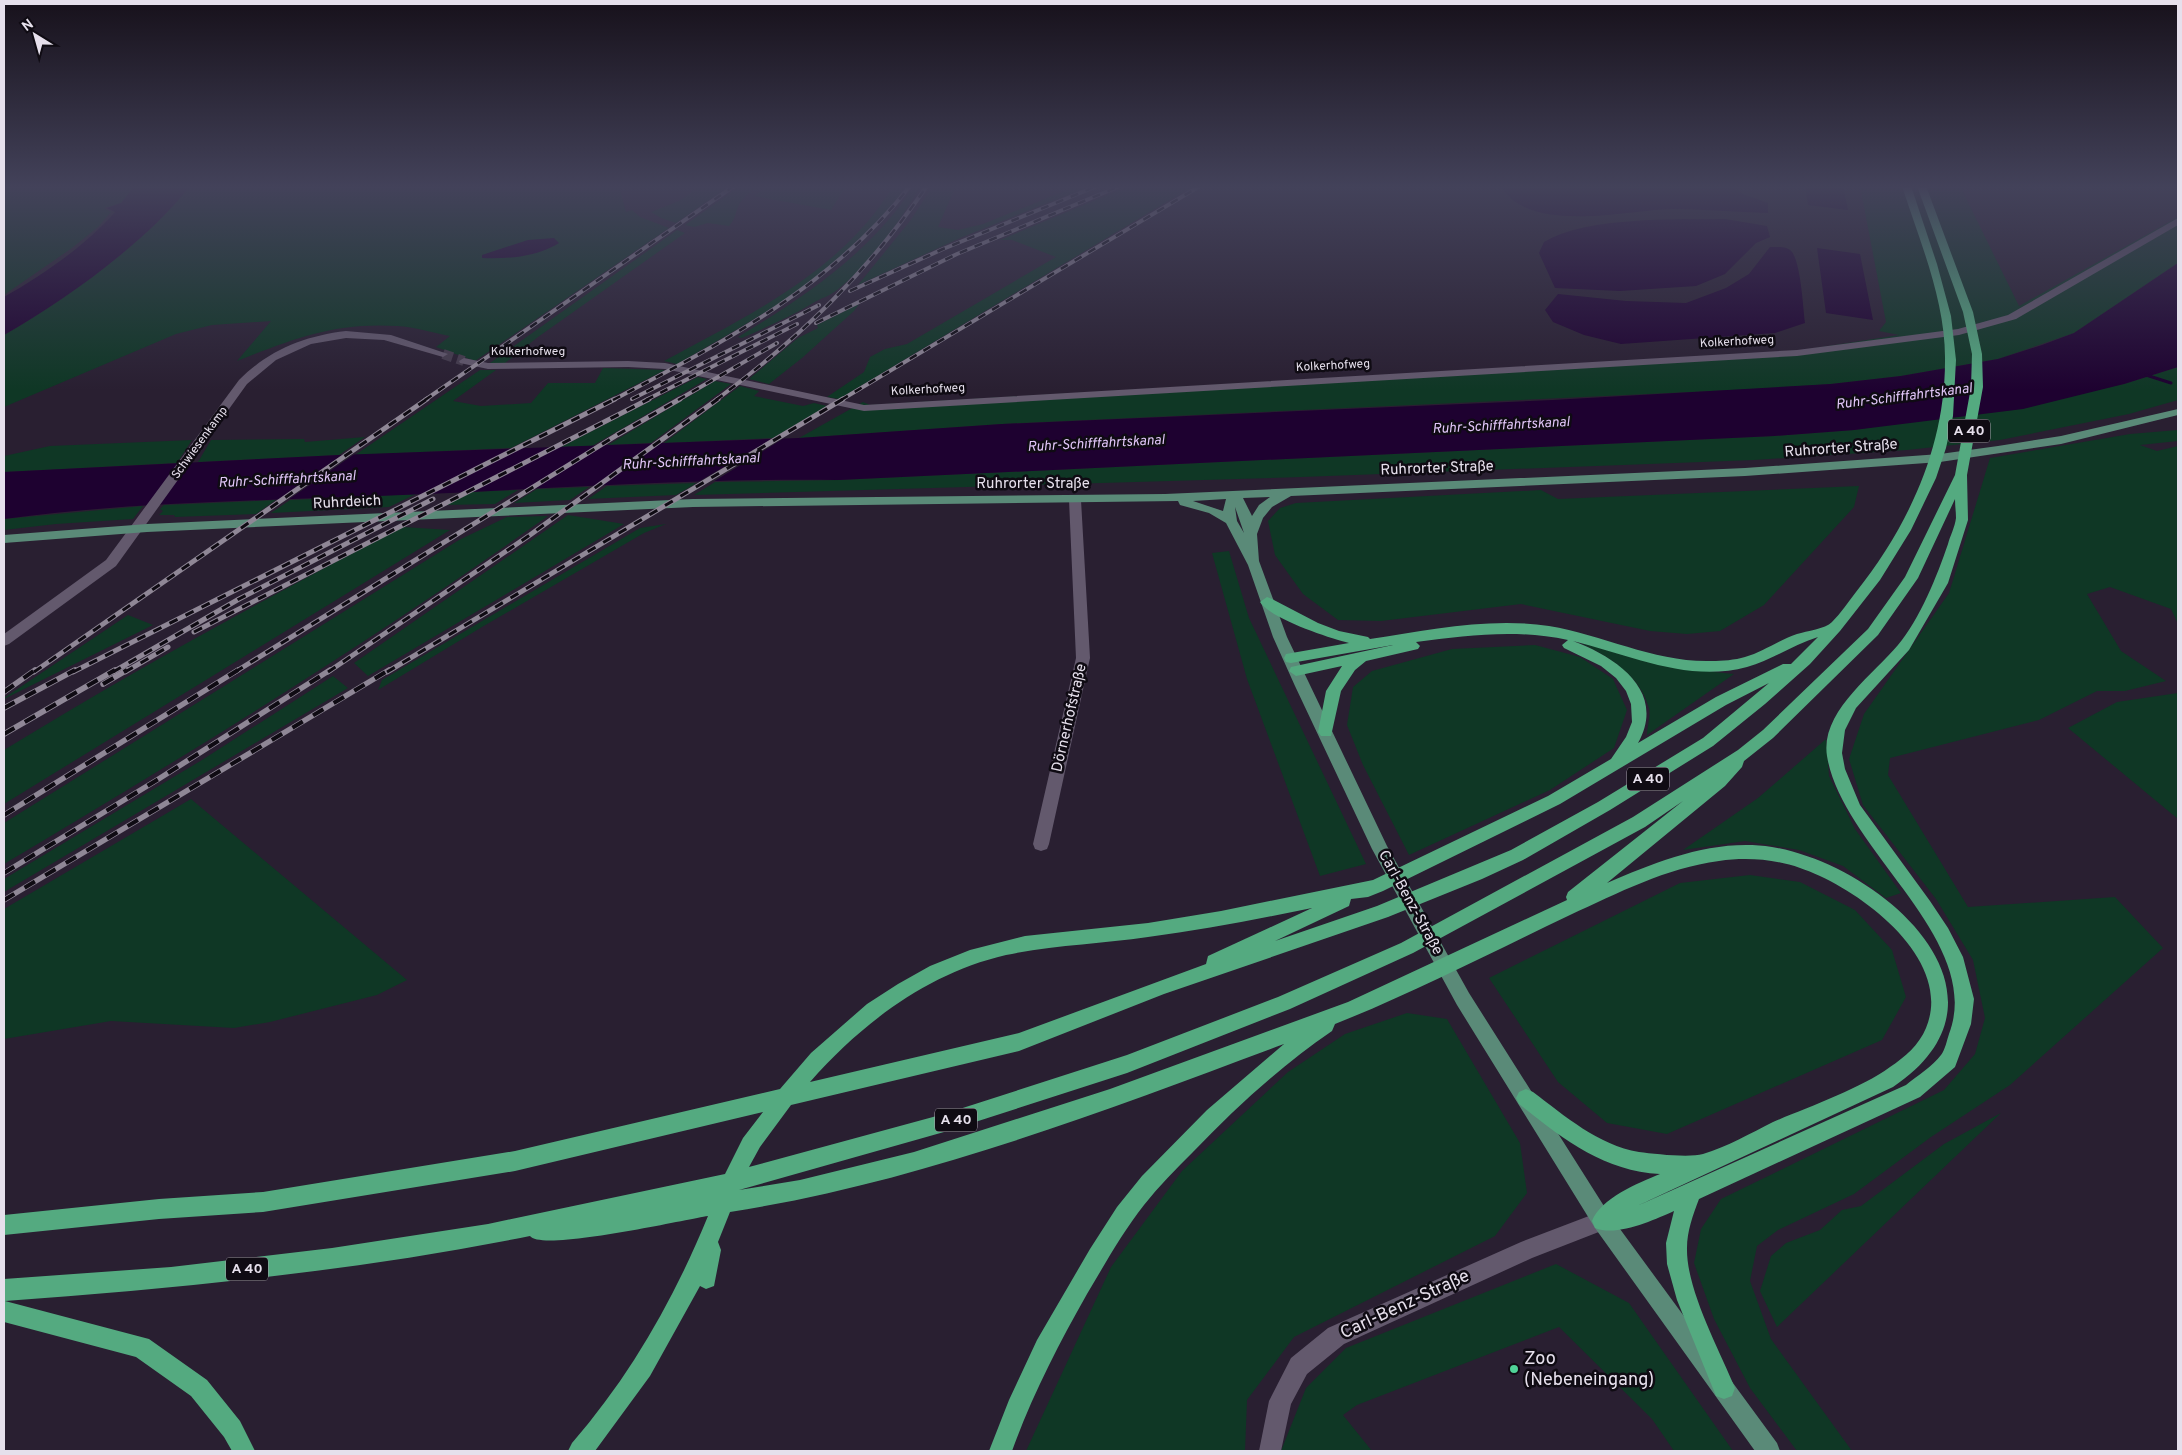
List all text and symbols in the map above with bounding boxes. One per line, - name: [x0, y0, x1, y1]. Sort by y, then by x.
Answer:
- north arrow: [10, 10, 60, 60]
- text: N: [19, 16, 37, 36]
- street label: Kolkerhofweg: [1699, 332, 1775, 352]
- street label: Kolkerhofweg: [491, 344, 565, 360]
- street label: Kolkerhofweg: [1295, 356, 1371, 376]
- street label: Kolkerhofweg: [890, 380, 966, 400]
- water label: Ruhr-Schifffahrtskanal: [1835, 380, 1975, 414]
- street label: Schwiesenkamp: [168, 403, 232, 483]
- water label: Ruhr-Schifffahrtskanal: [1432, 414, 1572, 438]
- road number: A 40: [1948, 420, 1990, 442]
- water label: Ruhr-Schifffahrtskanal: [1027, 432, 1167, 456]
- street label: Ruhrorter Straße: [1784, 436, 1898, 462]
- water label: Ruhr-Schifffahrtskanal: [622, 450, 762, 474]
- street label: Ruhrorter Straße: [1380, 458, 1494, 480]
- water label: Ruhr-Schifffahrtskanal: [218, 468, 358, 492]
- street label: Ruhrorter Straße: [976, 475, 1090, 494]
- street label: Ruhrdeich: [312, 492, 382, 514]
- street label: Dörnerhofstraße: [1048, 662, 1092, 774]
- road number: A 40: [1627, 768, 1669, 791]
- street label: Carl-Benz-Straße: [1373, 847, 1447, 959]
- road number: A 40: [935, 1108, 977, 1132]
- road number: A 40: [226, 1258, 268, 1280]
- street label: Carl-Benz-Straße: [1337, 1265, 1473, 1345]
- place label: Zoo (Nebeneingang): [1524, 1348, 1654, 1392]
- marker: Zoo (Nebeneingang): [1508, 1363, 1520, 1375]

